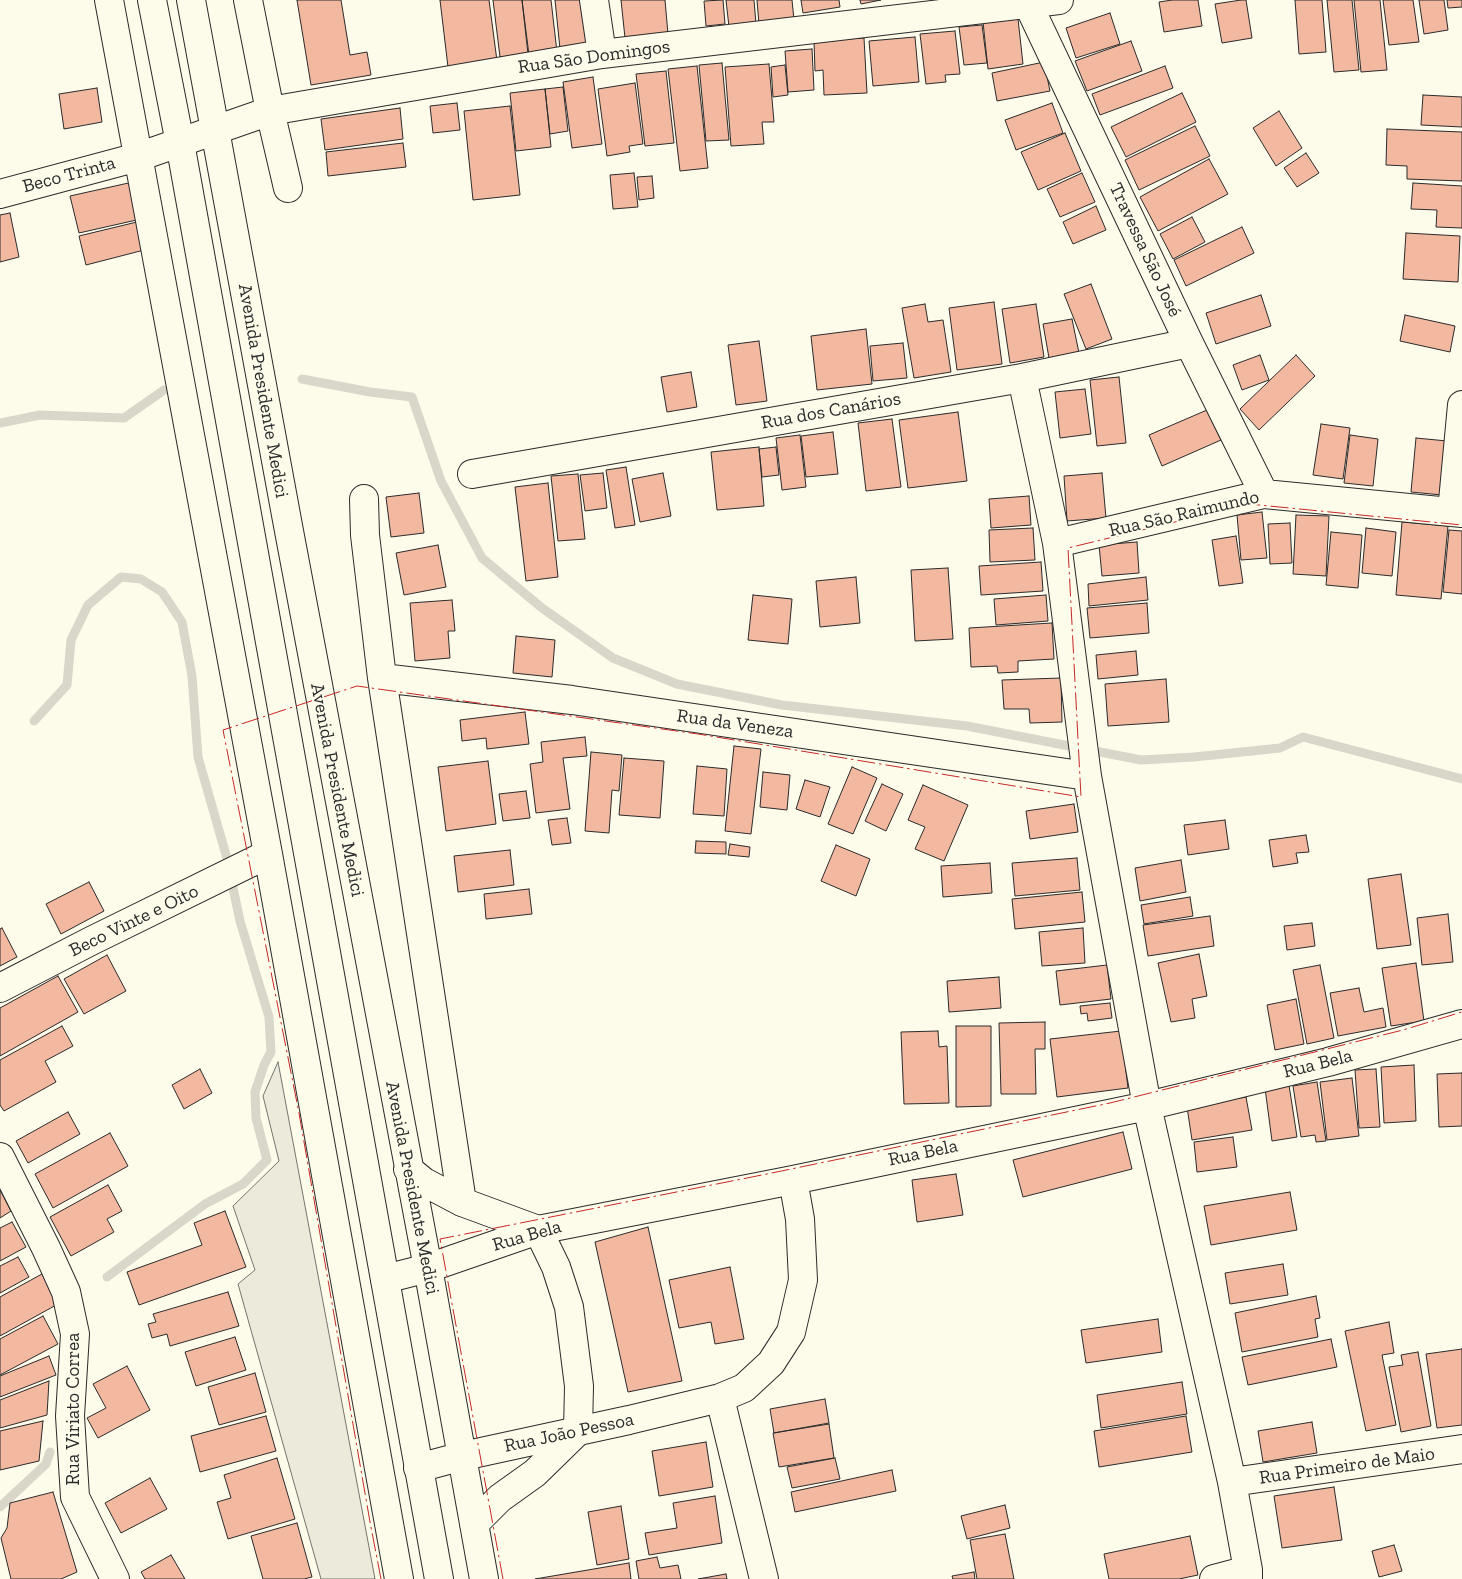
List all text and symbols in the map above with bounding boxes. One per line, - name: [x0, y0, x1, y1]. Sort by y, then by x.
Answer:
- street label: Rua São Domingos: [516, 35, 672, 79]
- street label: Beco Trinta: [20, 152, 118, 198]
- street label: Travessa São José: [1104, 179, 1186, 321]
- street label: Avenida Presidente Medici: [233, 282, 293, 500]
- street label: Rua dos Canários: [759, 387, 903, 435]
- street label: Rua São Raimundo: [1107, 486, 1261, 542]
- street label: Avenida Presidente Medici: [305, 681, 369, 899]
- street label: Rua da Veneza: [675, 705, 795, 743]
- street label: Beco Vinte e Oito: [66, 880, 202, 962]
- street label: Rua Bela: [1281, 1044, 1355, 1084]
- street label: Avenida Presidente Medici: [380, 1079, 444, 1297]
- street label: Rua Bela: [886, 1135, 960, 1171]
- street label: Rua Bela: [490, 1215, 564, 1257]
- street label: Rua Viriato Correa: [63, 1333, 85, 1485]
- street label: Rua João Pessoa: [502, 1408, 636, 1458]
- street label: Rua Primeiro de Maio: [1258, 1442, 1436, 1490]

